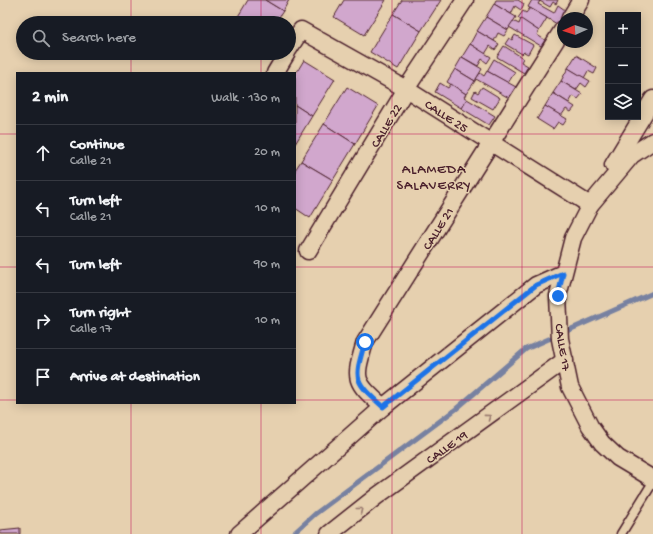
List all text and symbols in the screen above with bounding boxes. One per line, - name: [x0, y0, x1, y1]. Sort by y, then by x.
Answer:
- north arrow: [557, 12, 593, 48]
- map controls: [605, 12, 641, 120]
- button: +: [605, 12, 641, 48]
- search box: [16, 16, 296, 60]
- icon: search: [30, 27, 52, 49]
- text: Search here: [62, 29, 136, 47]
- button: −: [605, 48, 641, 84]
- button: layers: [605, 84, 641, 120]
- text: 2 min: [32, 88, 68, 108]
- text: Walk · 130 m: [211, 91, 280, 106]
- street label: CALLE 25: [421, 98, 470, 137]
- street label: CALLE 22: [368, 101, 406, 151]
- text: Continue: [70, 136, 124, 154]
- icon: ahead: [32, 142, 54, 164]
- text: 20 m: [254, 145, 280, 160]
- text: Calle 21: [70, 154, 111, 169]
- district label: ALAMEDA SALAVERRY: [397, 162, 471, 195]
- text: Turn left: [70, 192, 121, 210]
- icon: left: [32, 198, 54, 220]
- text: 10 m: [255, 201, 280, 216]
- street label: CALLE 21: [420, 205, 458, 253]
- text: Calle 21: [70, 210, 111, 225]
- icon: left: [32, 254, 54, 276]
- text: Turn left: [70, 256, 121, 274]
- text: 90 m: [254, 257, 280, 272]
- route end: [549, 287, 567, 305]
- text: Turn right: [70, 304, 130, 322]
- icon: right: [32, 310, 54, 332]
- text: 10 m: [255, 313, 280, 328]
- text: Calle 17: [70, 322, 112, 337]
- street label: CALLE 17: [550, 323, 573, 373]
- route start: [356, 333, 374, 351]
- icon: arrive: [32, 366, 54, 388]
- text: Arrive at destination: [70, 368, 200, 386]
- one-way arrow: [483, 415, 490, 422]
- street label: CALLE 19: [424, 428, 471, 468]
- one-way arrow: [355, 507, 362, 514]

